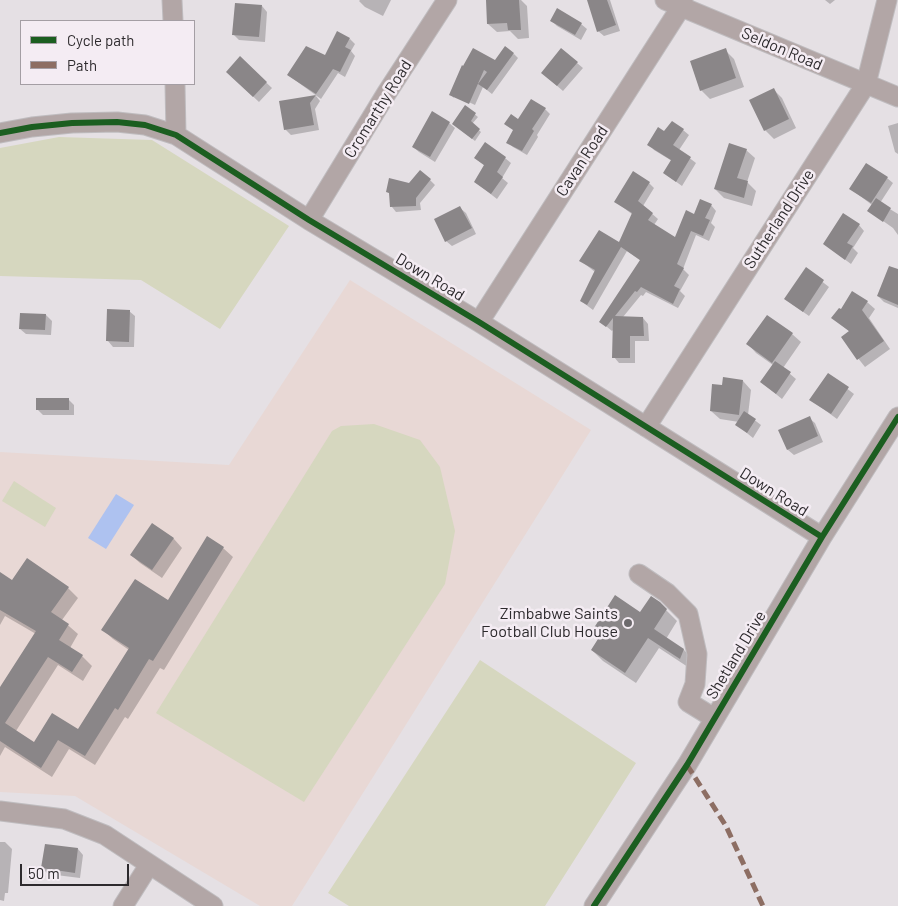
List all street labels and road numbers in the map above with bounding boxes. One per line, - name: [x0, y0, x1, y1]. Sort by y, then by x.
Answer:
- street label: Seldon Road: [739, 23, 825, 75]
- street label: Cromarthy Road: [340, 56, 416, 162]
- street label: Cavan Road: [552, 122, 612, 200]
- street label: Sutherland Drive: [740, 166, 818, 272]
- street label: Down Road: [392, 249, 468, 305]
- street label: Down Road: [736, 463, 812, 521]
- street label: Shetland Drive: [702, 607, 770, 703]

